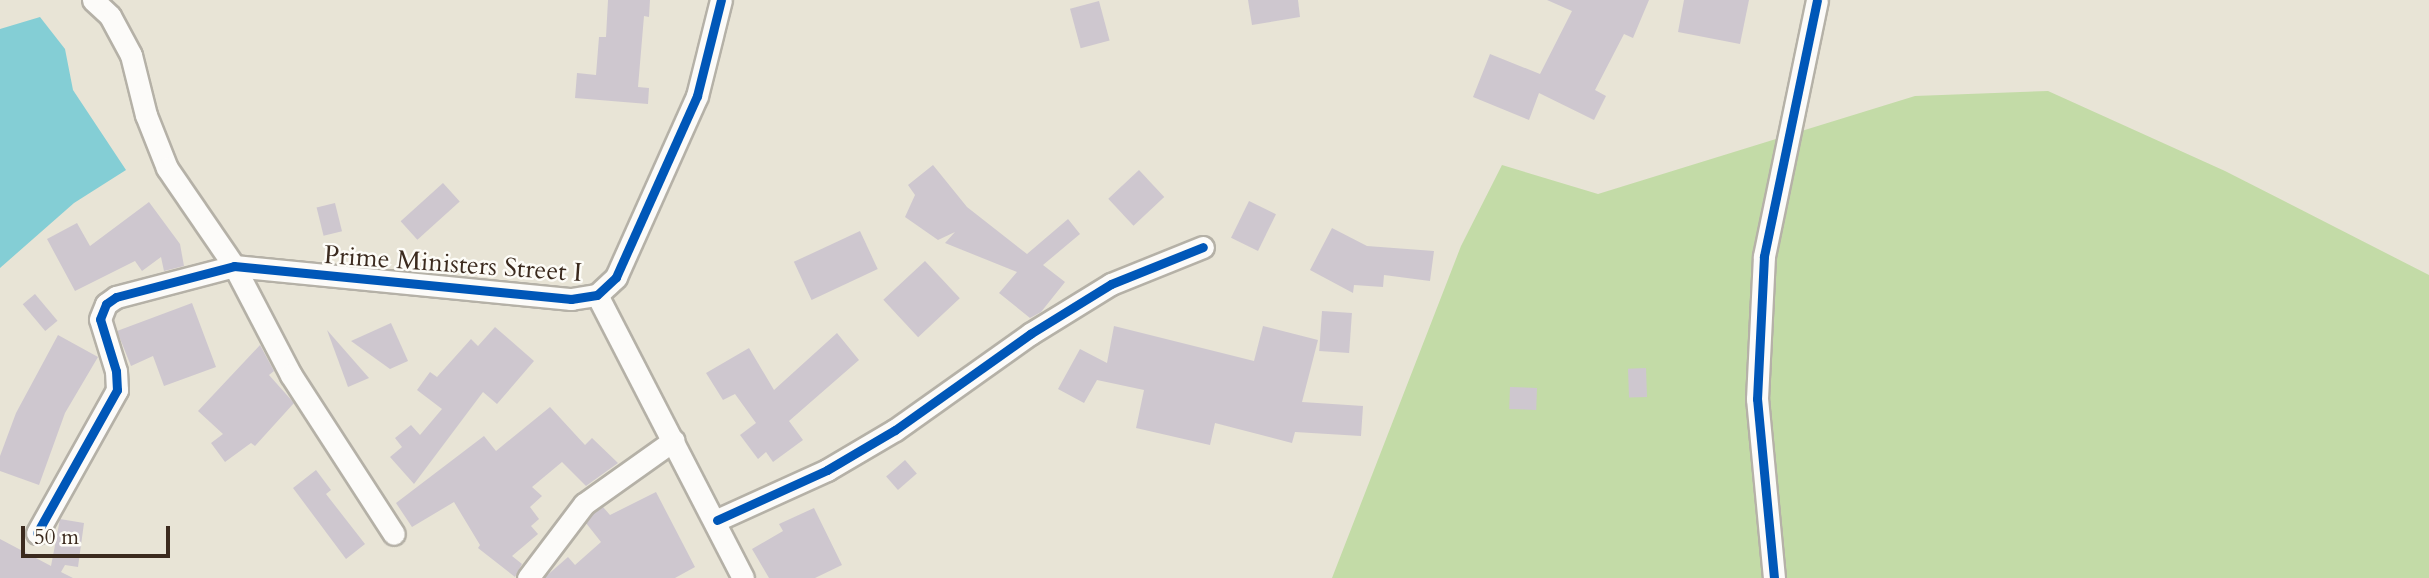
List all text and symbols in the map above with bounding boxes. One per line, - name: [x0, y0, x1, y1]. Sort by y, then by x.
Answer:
- street label: Prime Ministers Street I: [323, 239, 583, 289]
- scale bar: [24, 512, 173, 556]
- text: 50 m: [34, 523, 79, 552]

